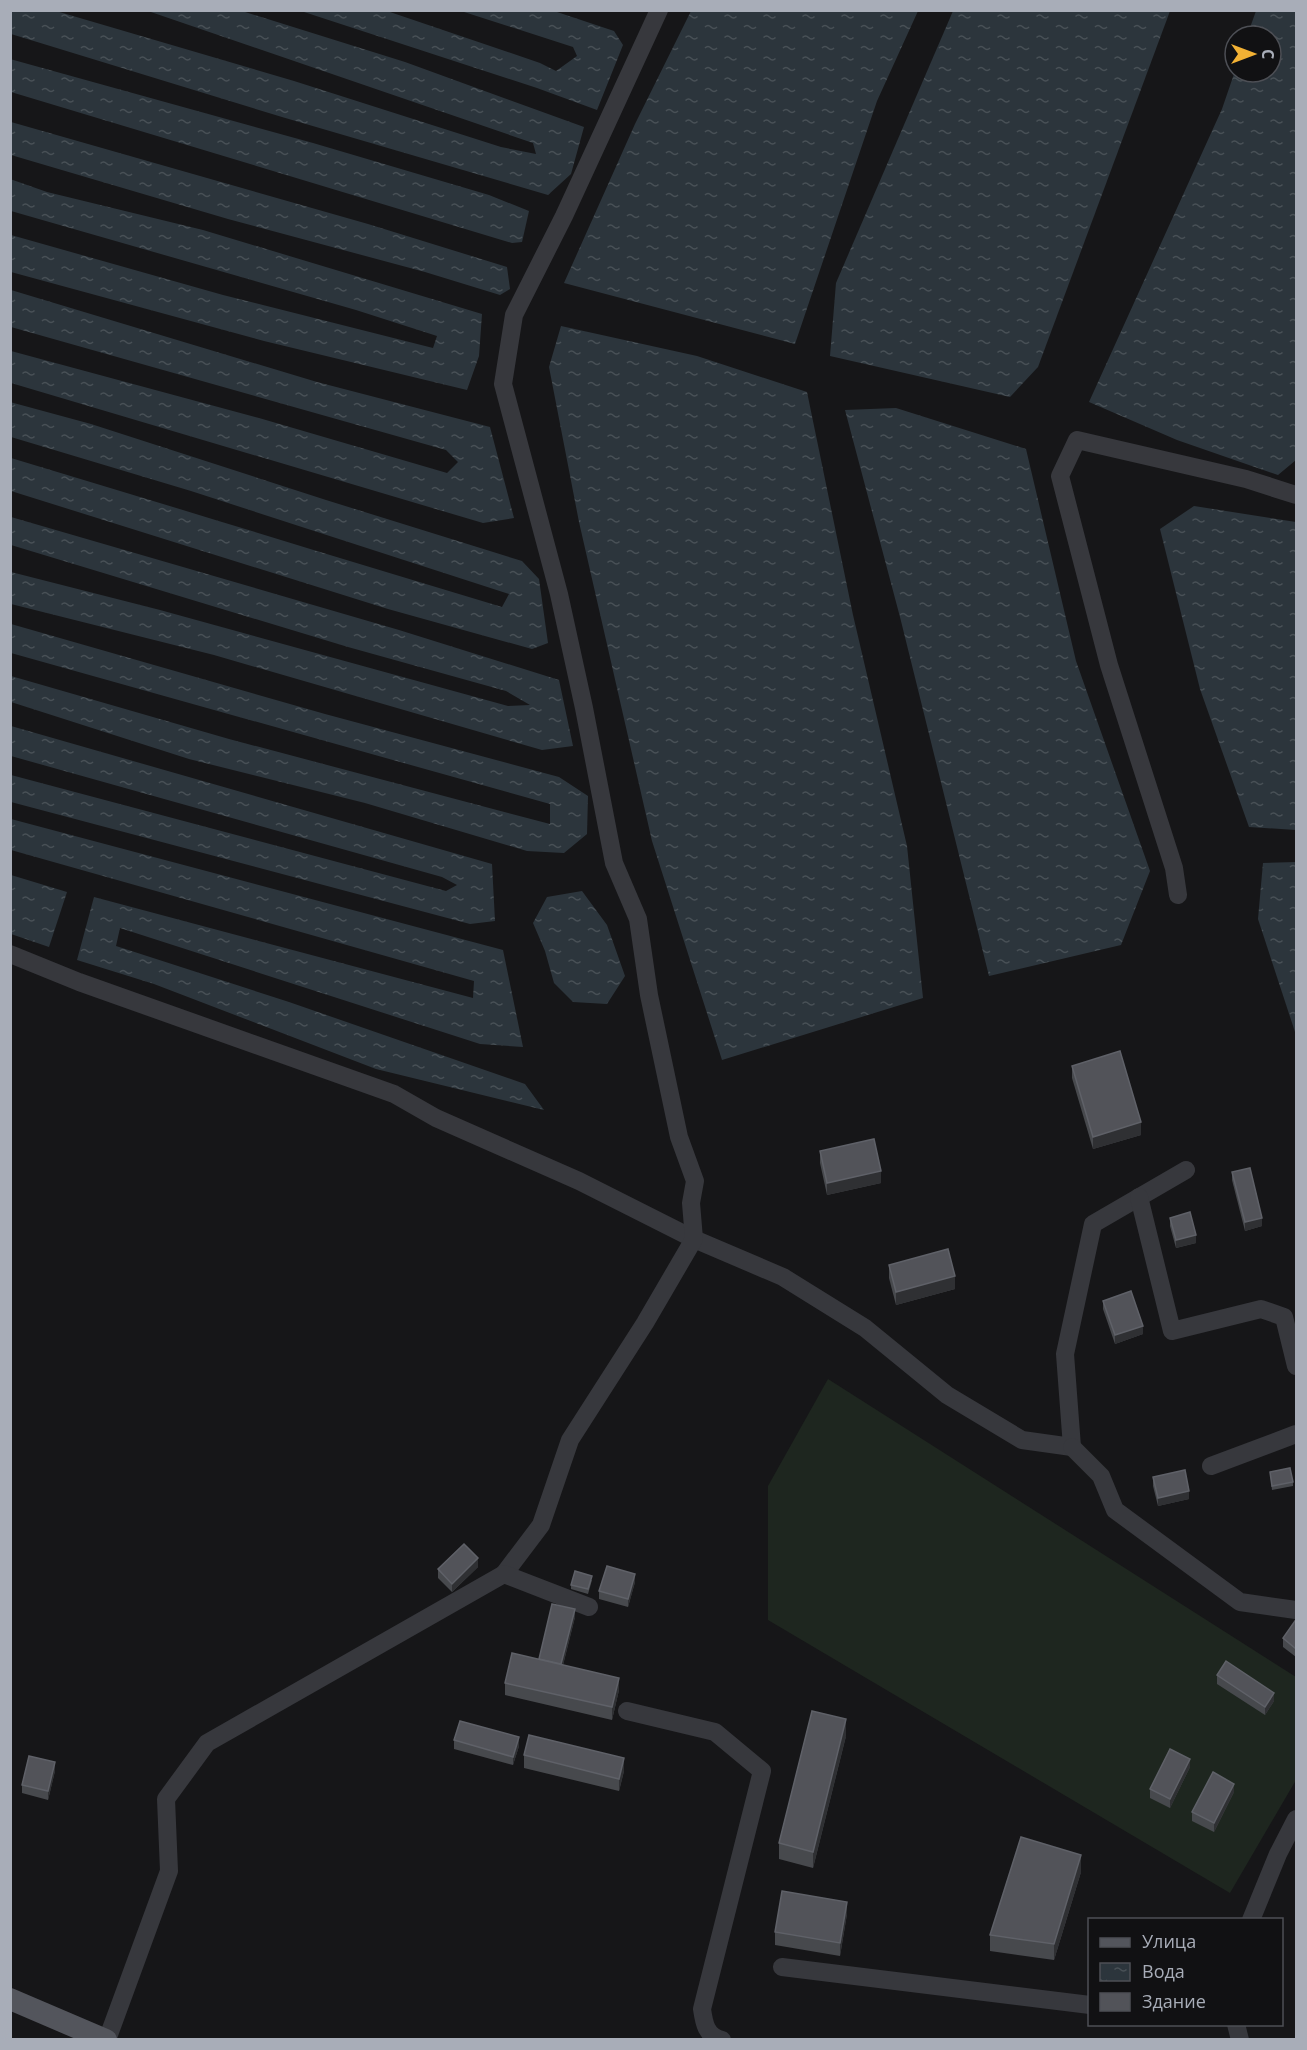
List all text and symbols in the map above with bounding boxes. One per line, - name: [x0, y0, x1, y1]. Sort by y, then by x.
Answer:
- north arrow: [1223, 24, 1283, 84]
- text: С: [1257, 49, 1279, 59]
- legend: [1088, 1918, 1283, 2026]
- text: Улица: [1142, 1929, 1196, 1953]
- text: Вода: [1142, 1959, 1185, 1983]
- text: Здание: [1142, 1989, 1206, 2013]

